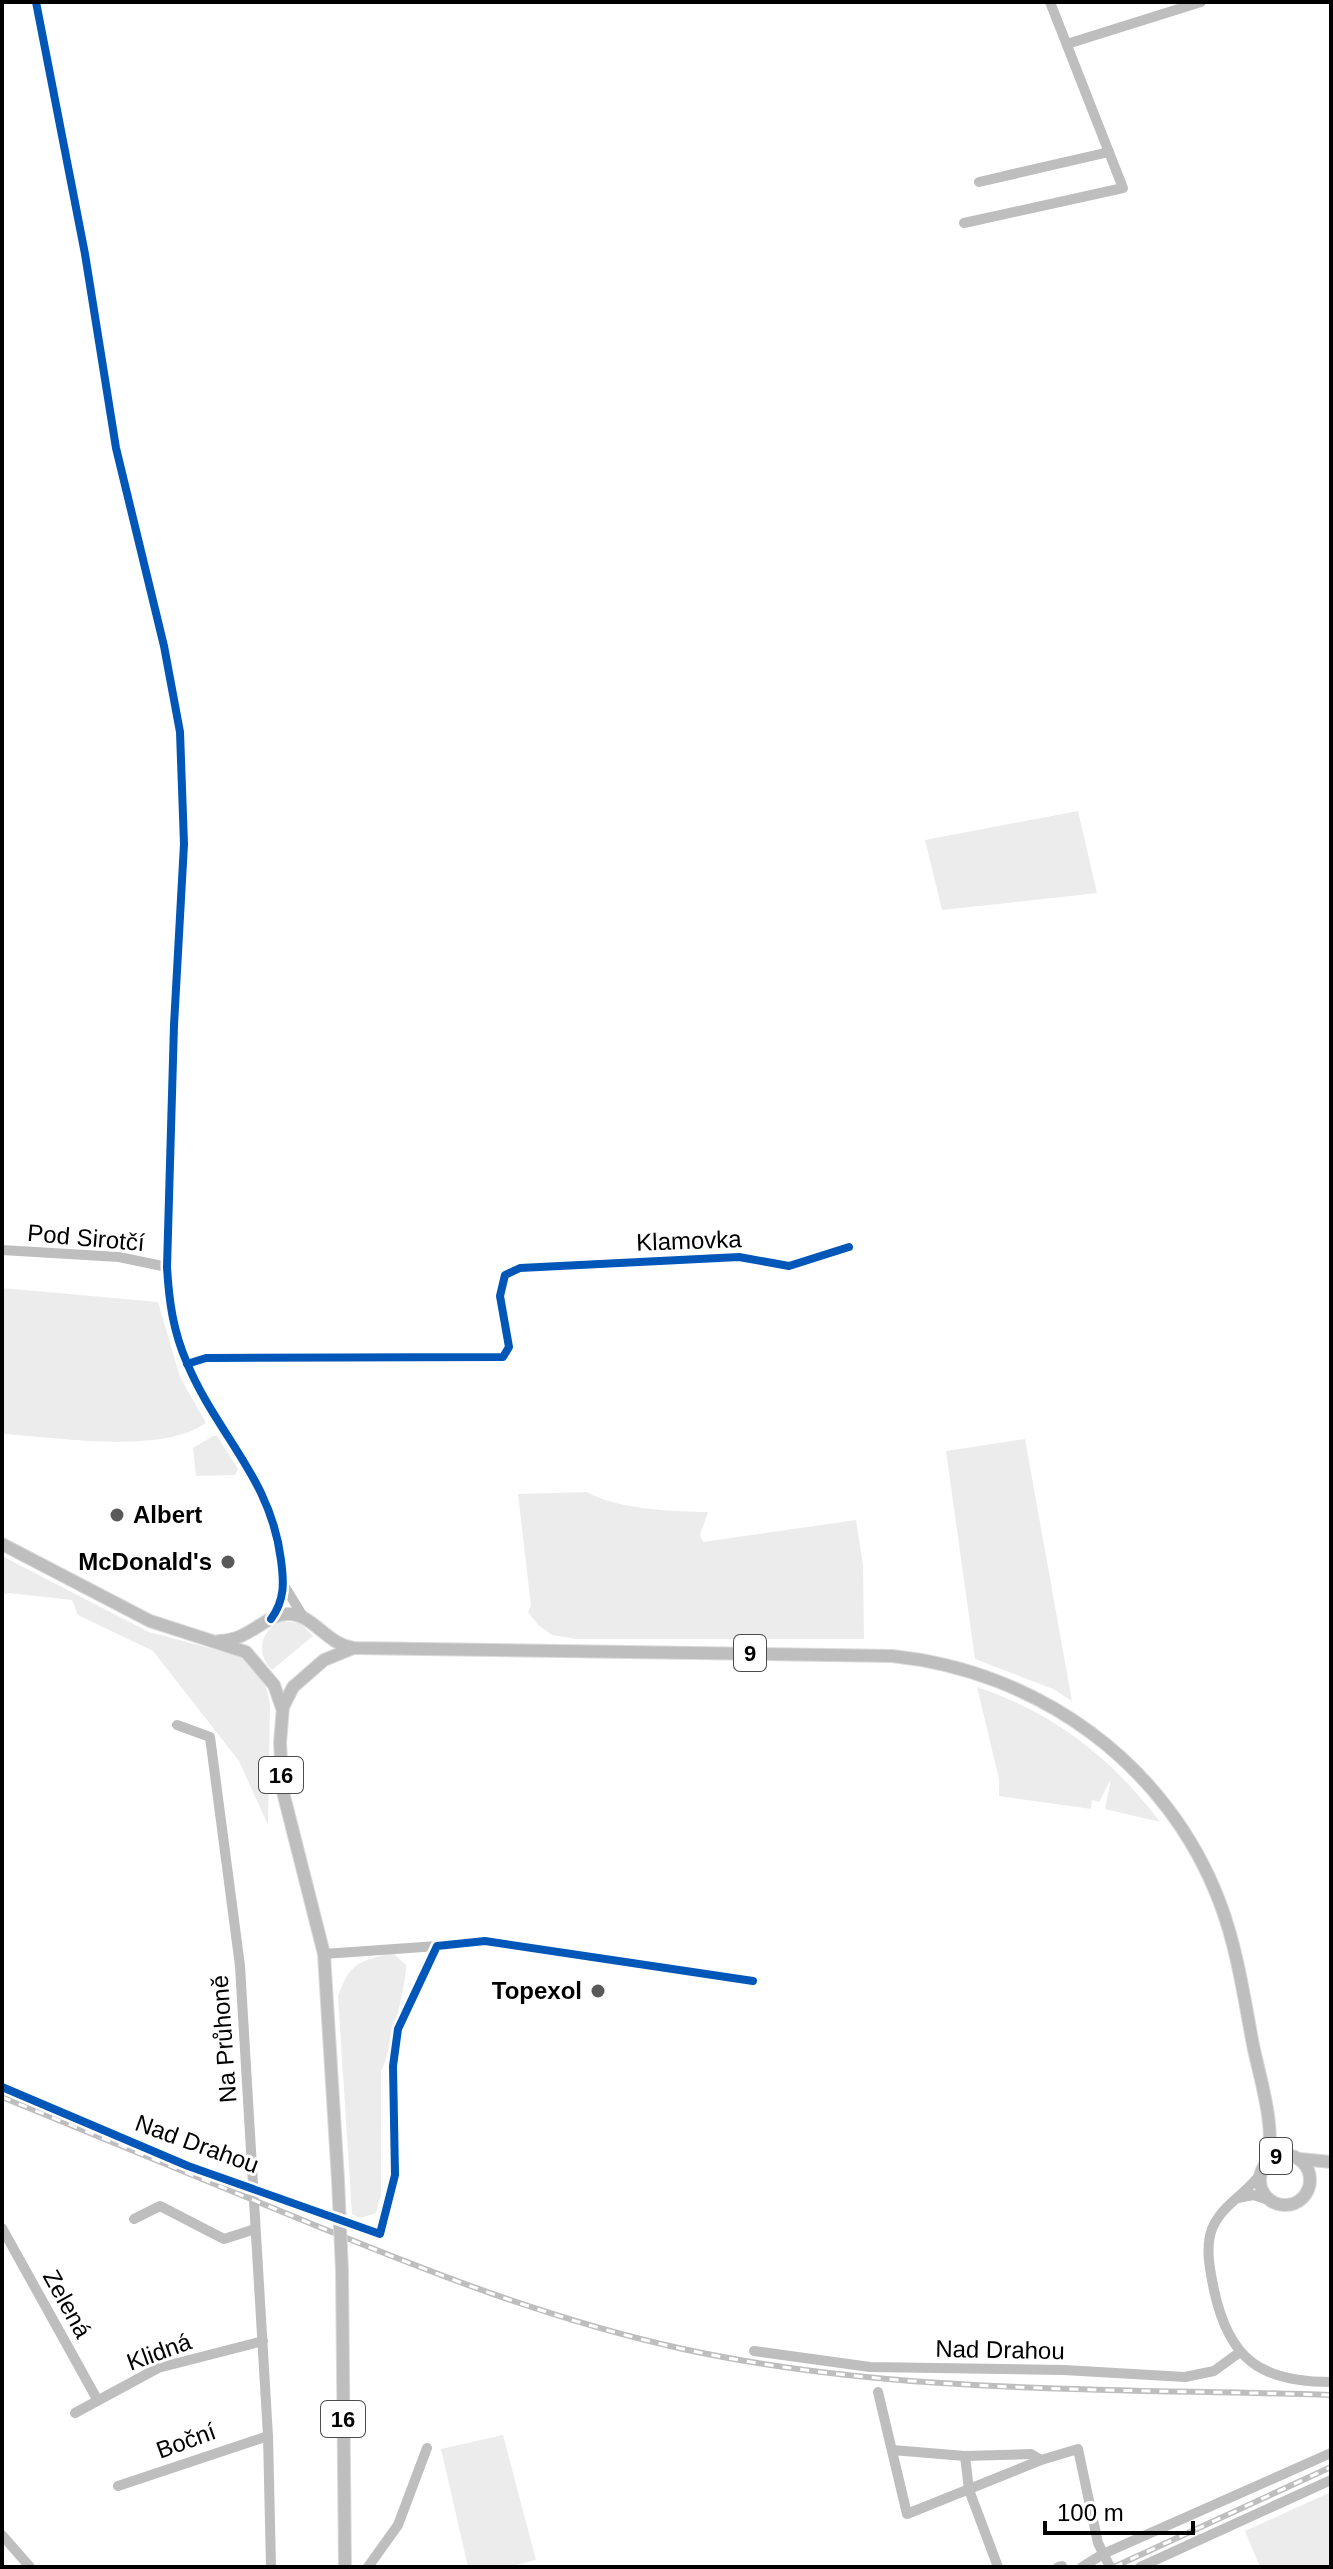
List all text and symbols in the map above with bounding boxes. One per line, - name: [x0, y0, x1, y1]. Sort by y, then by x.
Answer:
- street label: Pod Sirotčí: [26, 1219, 146, 1256]
- street label: Klamovka: [636, 1225, 743, 1256]
- place label: Albert: [133, 1501, 202, 1528]
- marker: Albert: [108, 1506, 126, 1524]
- place label: McDonald's: [78, 1548, 212, 1575]
- marker: McDonald's: [219, 1553, 237, 1571]
- road number: 9: [734, 1635, 766, 1671]
- road number: 16: [259, 1757, 303, 1793]
- street label: Na Průhoně: [206, 1974, 241, 2104]
- place label: Topexol: [492, 1977, 582, 2004]
- marker: Topexol: [589, 1982, 607, 2000]
- street label: Nad Drahou: [132, 2109, 263, 2178]
- road number: 9: [1260, 2138, 1292, 2174]
- street label: Zelená: [38, 2265, 97, 2343]
- street label: Klidná: [123, 2327, 195, 2376]
- street label: Nad Drahou: [935, 2335, 1065, 2364]
- road number: 16: [321, 2401, 365, 2437]
- street label: Boční: [152, 2417, 220, 2464]
- scale bar: [1045, 2485, 1193, 2535]
- text: 100 m: [1057, 2499, 1124, 2526]

